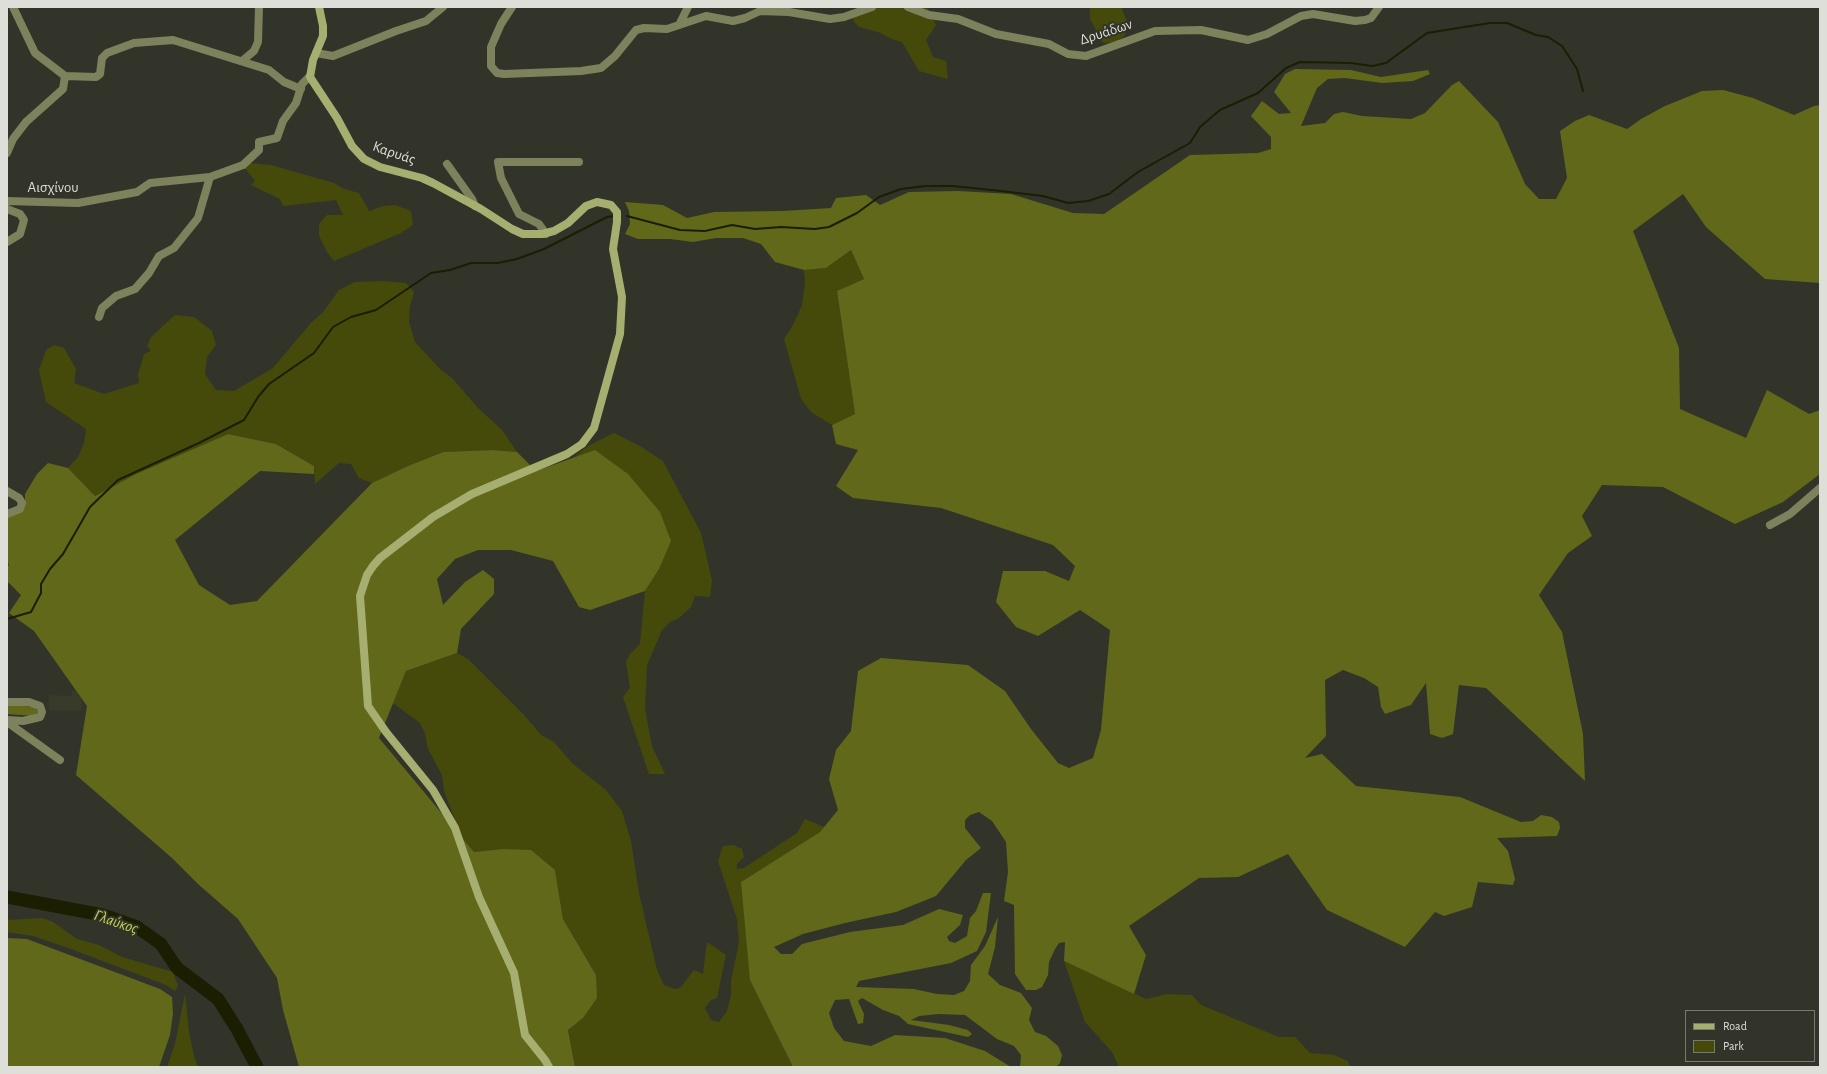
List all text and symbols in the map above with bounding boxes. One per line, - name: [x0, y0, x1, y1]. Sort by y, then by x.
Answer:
- street label: Δρυάδων: [1077, 15, 1135, 49]
- street label: Καρυάς: [370, 137, 418, 169]
- street label: Αισχίνου: [27, 178, 79, 196]
- water label: Γλαύκος: [91, 906, 141, 938]
- legend: [1685, 1010, 1815, 1062]
- text: Road: [1723, 1020, 1747, 1032]
- text: Park: [1723, 1040, 1744, 1052]

